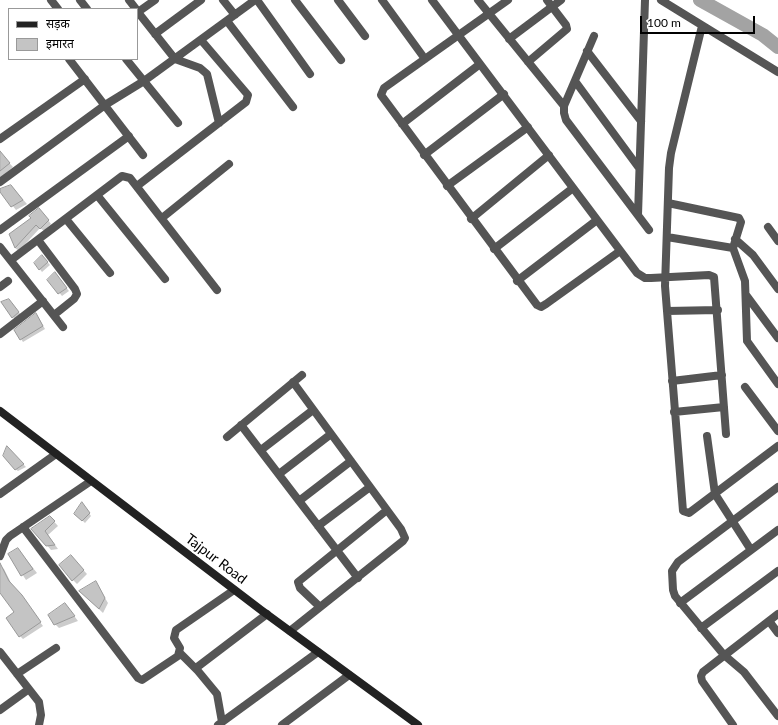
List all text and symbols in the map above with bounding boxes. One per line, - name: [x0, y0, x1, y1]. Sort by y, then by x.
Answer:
- legend: [8, 8, 138, 60]
- scale bar: [642, 8, 757, 34]
- text: 100 m: [647, 15, 681, 30]
- text: सड़क: [46, 16, 70, 31]
- text: इमारत: [46, 36, 74, 51]
- street label: Tajpur Road: [182, 531, 250, 587]

